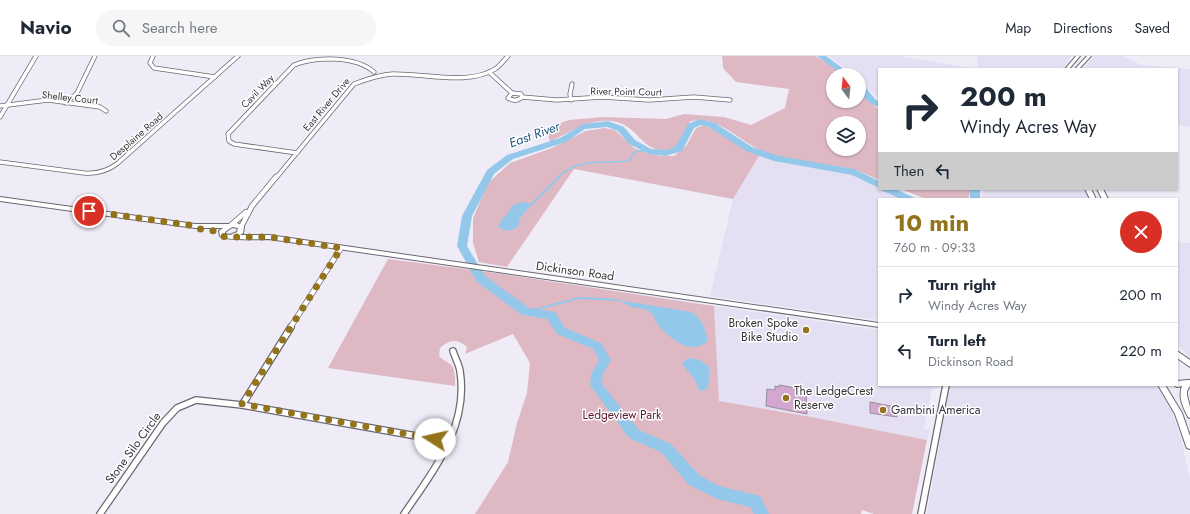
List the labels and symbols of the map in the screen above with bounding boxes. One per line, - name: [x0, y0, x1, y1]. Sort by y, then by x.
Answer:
- north arrow: [826, 68, 866, 108]
- street label: Cavil Way: [237, 71, 278, 112]
- street label: East River Drive: [299, 74, 353, 134]
- street label: River Point Court: [590, 83, 662, 100]
- street label: Shelley Court: [41, 87, 99, 108]
- street label: Desplaine Road: [106, 109, 166, 164]
- water label: East River: [506, 116, 563, 152]
- pin: [72, 194, 106, 228]
- street label: Dickinson Road: [535, 257, 615, 285]
- place label: Broken Spoke Bike Studio: [728, 314, 798, 346]
- marker: Broken Spoke Bike Studio: [801, 325, 811, 335]
- place label: The LedgeCrest Reserve: [794, 382, 873, 414]
- marker: The LedgeCrest Reserve: [781, 393, 791, 403]
- place label: Gambini America: [891, 401, 981, 419]
- marker: Gambini America: [878, 405, 888, 415]
- park label: Ledgeview Park: [583, 406, 662, 424]
- street label: Stone Silo Circle: [101, 408, 165, 488]
- position arrow: [414, 418, 456, 460]

